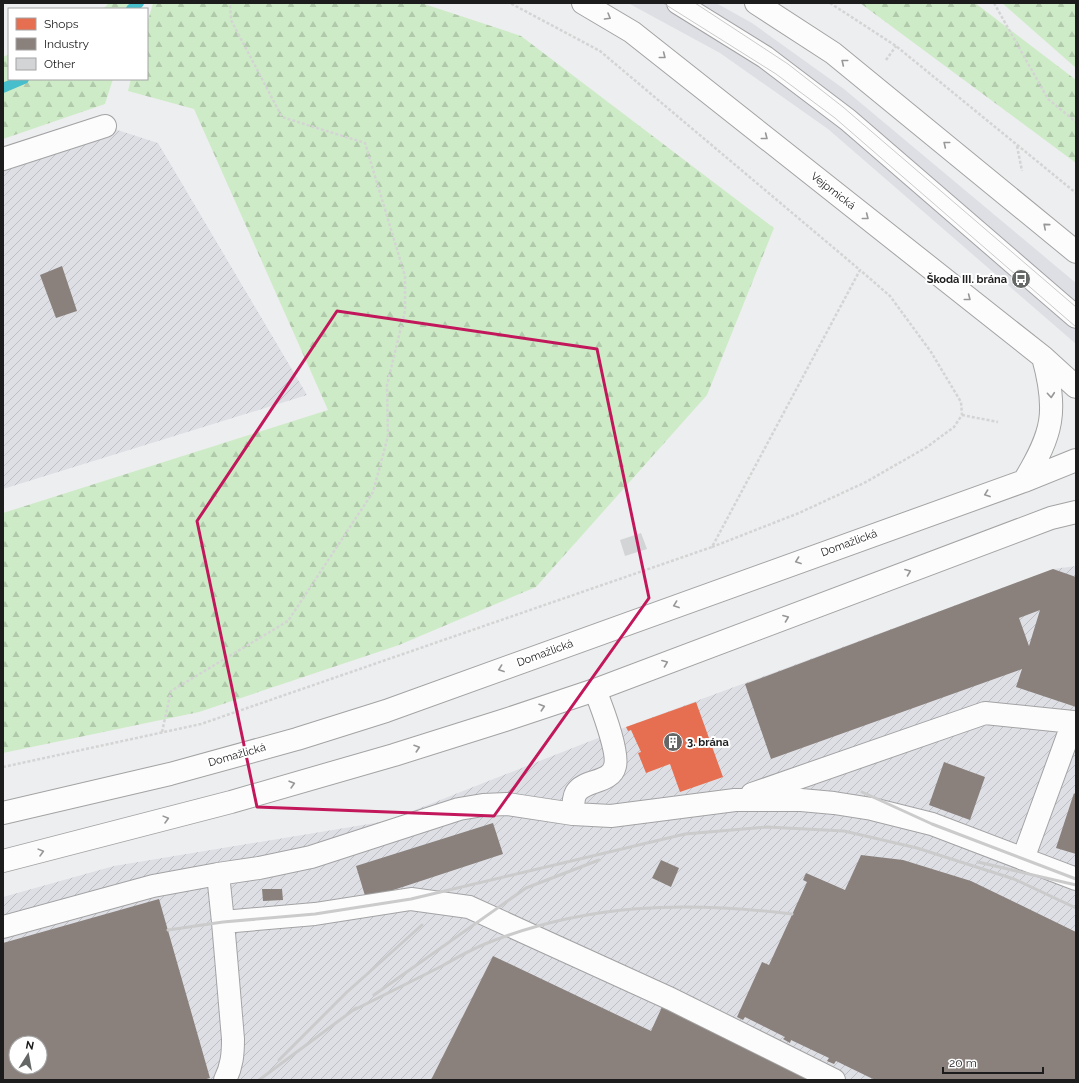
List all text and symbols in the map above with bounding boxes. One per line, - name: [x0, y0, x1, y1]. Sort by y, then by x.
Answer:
- legend: [8, 8, 148, 80]
- one-way arrow: [603, 13, 611, 20]
- text: Shops: [44, 17, 79, 31]
- text: Industry: [44, 37, 90, 51]
- one-way arrow: [658, 51, 665, 58]
- text: Other: [44, 57, 76, 71]
- one-way arrow: [842, 60, 849, 67]
- one-way arrow: [760, 132, 767, 139]
- one-way arrow: [943, 142, 950, 149]
- street label: Vejprnická: [808, 170, 858, 212]
- one-way arrow: [862, 213, 869, 220]
- one-way arrow: [1044, 224, 1051, 231]
- bus stop icon: Škoda III. brána: [1010, 268, 1032, 290]
- place label: Škoda III. brána: [927, 272, 1007, 286]
- one-way arrow: [964, 294, 971, 301]
- one-way arrow: [1047, 392, 1056, 398]
- one-way arrow: [983, 489, 990, 498]
- street label: Domažlická: [819, 527, 879, 559]
- one-way arrow: [795, 557, 802, 565]
- one-way arrow: [904, 568, 911, 576]
- one-way arrow: [673, 601, 680, 609]
- one-way arrow: [783, 614, 790, 622]
- street label: Domažlická: [515, 637, 575, 669]
- one-way arrow: [661, 660, 668, 668]
- one-way arrow: [498, 664, 505, 672]
- one-way arrow: [538, 703, 545, 712]
- building icon: 3. brána: [662, 731, 684, 753]
- place label: 3. brána: [687, 736, 729, 749]
- street label: Domažlická: [207, 741, 267, 769]
- one-way arrow: [413, 744, 420, 752]
- one-way arrow: [288, 780, 295, 789]
- one-way arrow: [163, 815, 170, 823]
- one-way arrow: [37, 848, 44, 856]
- north arrow: [8, 1035, 48, 1075]
- text: N: [24, 1038, 35, 1053]
- scale bar: [943, 1049, 1043, 1075]
- text: 20 m: [949, 1056, 977, 1070]

